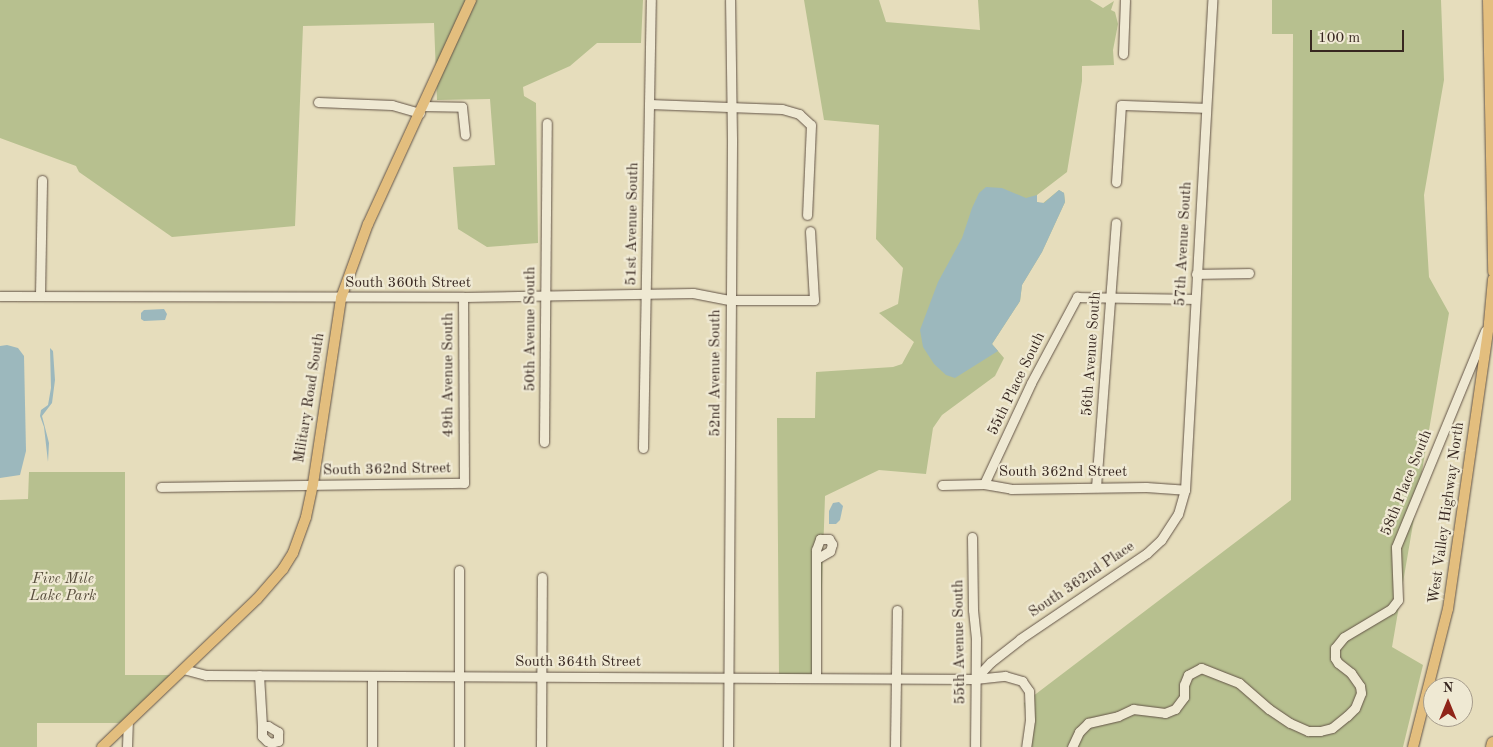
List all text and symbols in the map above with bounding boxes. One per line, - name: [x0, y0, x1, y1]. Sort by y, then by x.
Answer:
- scale bar: [1313, 20, 1407, 52]
- text: 100 m: [1318, 31, 1360, 46]
- street label: 51st Avenue South: [623, 162, 643, 286]
- street label: 57th Avenue South: [1172, 181, 1196, 307]
- street label: 50th Avenue South: [522, 266, 540, 392]
- street label: South 360th Street: [345, 275, 471, 293]
- street label: 56th Avenue South: [1079, 291, 1105, 417]
- street label: 52nd Avenue South: [707, 309, 725, 437]
- street label: 49th Avenue South: [440, 312, 458, 438]
- street label: 55th Place South: [984, 330, 1050, 438]
- street label: Military Road South: [291, 332, 329, 464]
- street label: West Valley Highway North: [1425, 421, 1469, 605]
- street label: 58th Place South: [1378, 427, 1436, 539]
- street label: South 362nd Street: [323, 460, 451, 480]
- street label: South 362nd Street: [999, 464, 1127, 482]
- street label: South 362nd Place: [1026, 538, 1138, 622]
- park label: Five Mile Lake Park: [30, 570, 96, 605]
- street label: 55th Avenue South: [950, 579, 970, 705]
- street label: South 364th Street: [515, 654, 641, 672]
- north arrow: [1423, 677, 1473, 727]
- text: N: [1443, 681, 1453, 695]

